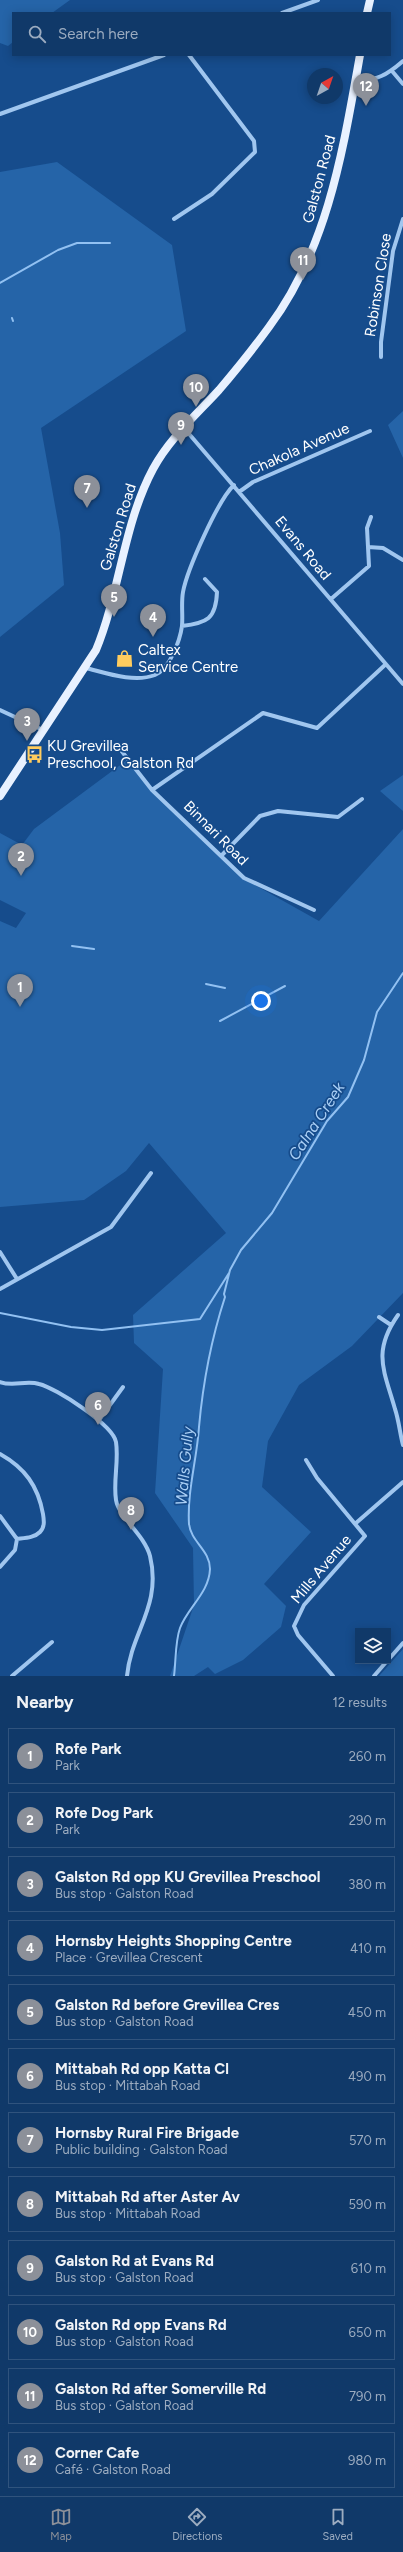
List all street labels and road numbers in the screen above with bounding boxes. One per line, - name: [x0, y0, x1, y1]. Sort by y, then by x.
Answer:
- street label: Galston Road: [299, 133, 339, 225]
- street label: Robinson Close: [361, 232, 395, 338]
- street label: Chakola Avenue: [246, 419, 352, 479]
- street label: Galston Road: [96, 481, 140, 573]
- street label: Evans Road: [271, 512, 335, 584]
- street label: Binnari Road: [180, 797, 252, 869]
- street label: Mills Avenue: [287, 1531, 355, 1607]

